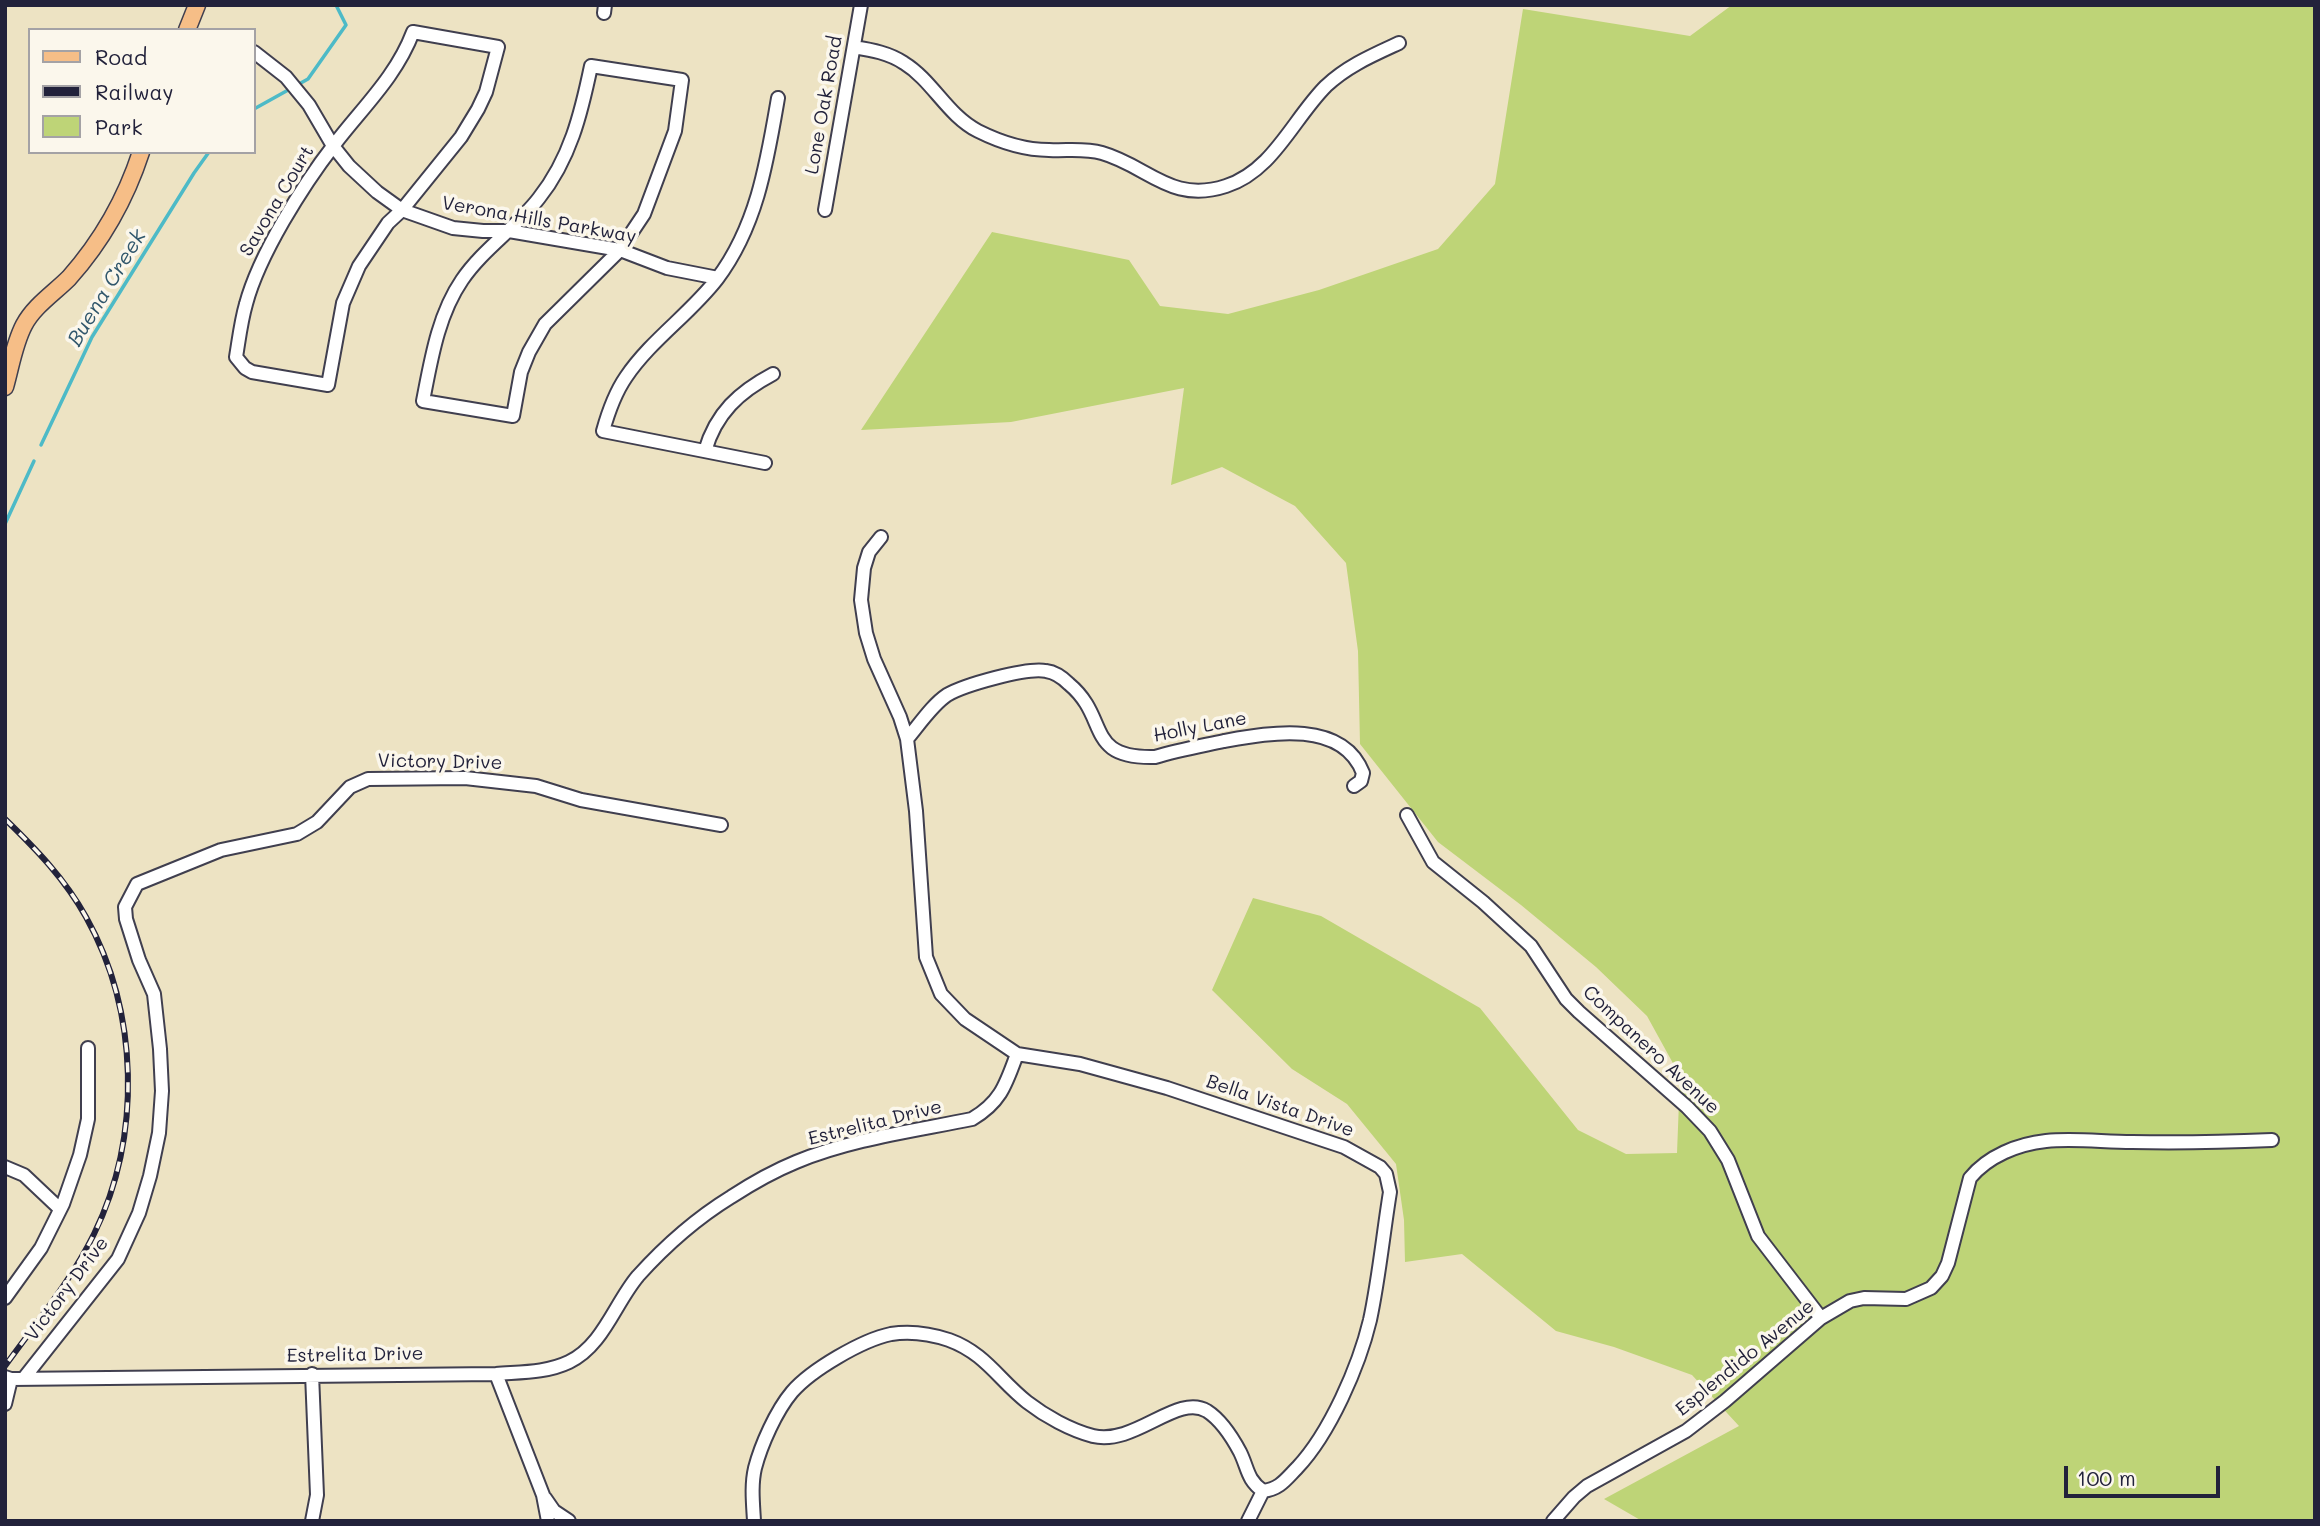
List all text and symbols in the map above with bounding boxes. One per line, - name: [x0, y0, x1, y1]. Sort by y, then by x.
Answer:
- legend: [28, 28, 256, 154]
- street label: Lone Oak Road: [801, 34, 847, 176]
- text: Road: [95, 43, 147, 70]
- text: Railway: [95, 78, 174, 105]
- text: Park: [95, 113, 143, 140]
- street label: Savona Court: [235, 141, 319, 261]
- street label: Verona Hills Parkway: [440, 192, 638, 248]
- water label: Buena Creek: [62, 225, 152, 351]
- street label: Holly Lane: [1151, 707, 1249, 747]
- street label: Victory Drive: [378, 750, 502, 774]
- street label: Companero Avenue: [1578, 981, 1724, 1119]
- street label: Bella Vista Drive: [1203, 1070, 1357, 1142]
- street label: Estrelita Drive: [806, 1095, 944, 1151]
- street label: Victory Drive: [20, 1232, 114, 1346]
- street label: Esplendido Avenue: [1671, 1295, 1819, 1421]
- street label: Estrelita Drive: [286, 1342, 424, 1368]
- scale bar: [2068, 1452, 2224, 1496]
- text: 100 m: [2077, 1464, 2136, 1491]

